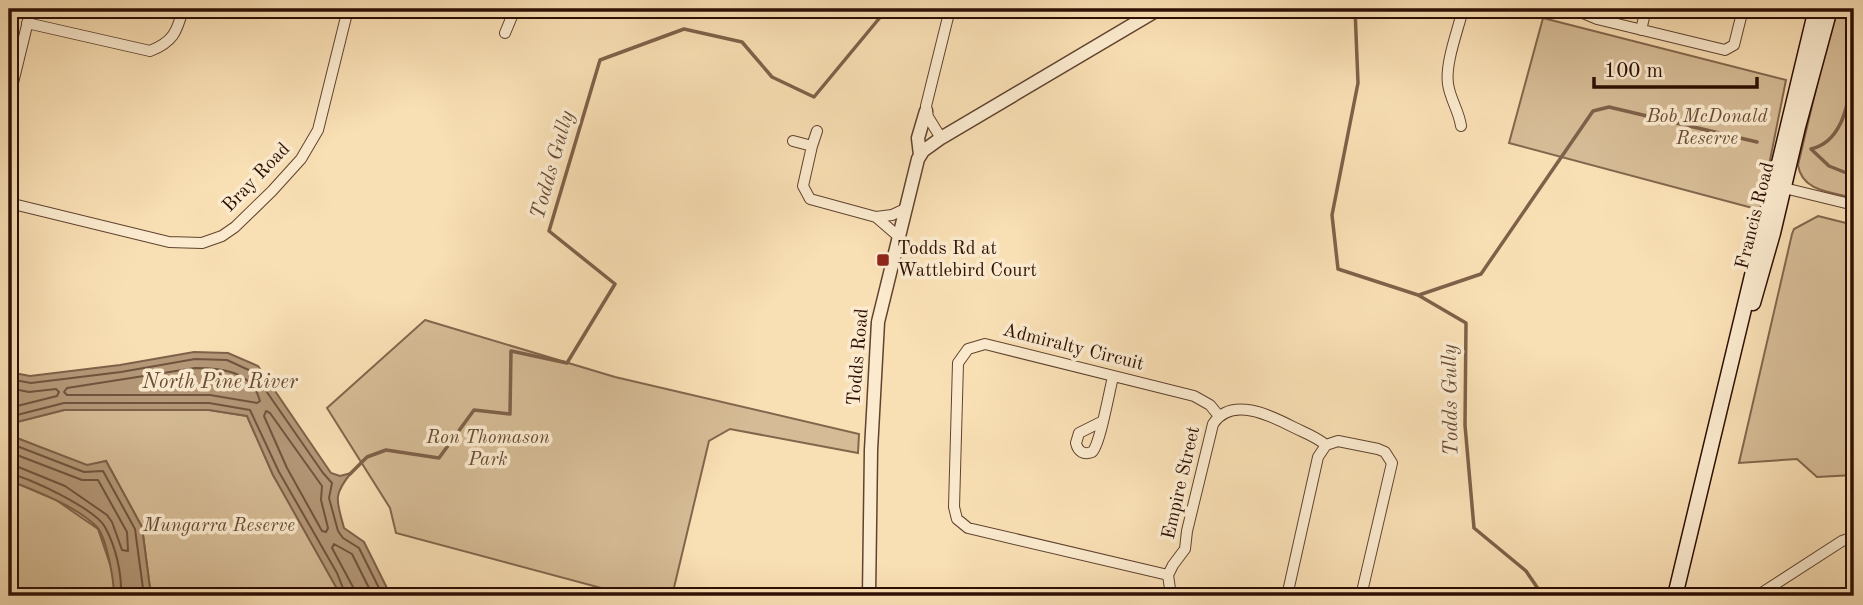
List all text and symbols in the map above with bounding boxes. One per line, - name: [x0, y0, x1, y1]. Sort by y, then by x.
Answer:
- scale bar: [1594, 46, 1756, 90]
- text: 100 m: [1604, 61, 1663, 82]
- water label: Todds Gully: [528, 108, 579, 222]
- park label: Bob McDonald Reserve: [1645, 108, 1768, 149]
- street label: Bray Road: [220, 140, 294, 216]
- street label: Francis Road: [1734, 160, 1778, 271]
- place label: Todds Rd at Wattlebird Court: [897, 240, 1037, 281]
- marker: Todds Rd at Wattlebird Court: [875, 252, 891, 268]
- street label: Todds Road: [845, 308, 873, 406]
- street label: Admiralty Circuit: [1000, 321, 1146, 375]
- water label: Todds Gully: [1440, 344, 1462, 456]
- water label: North Pine River: [141, 372, 299, 393]
- street label: Empire Street: [1160, 425, 1204, 541]
- park label: Ron Thomason Park: [425, 429, 550, 470]
- park label: Mungarra Reserve: [142, 517, 295, 536]

